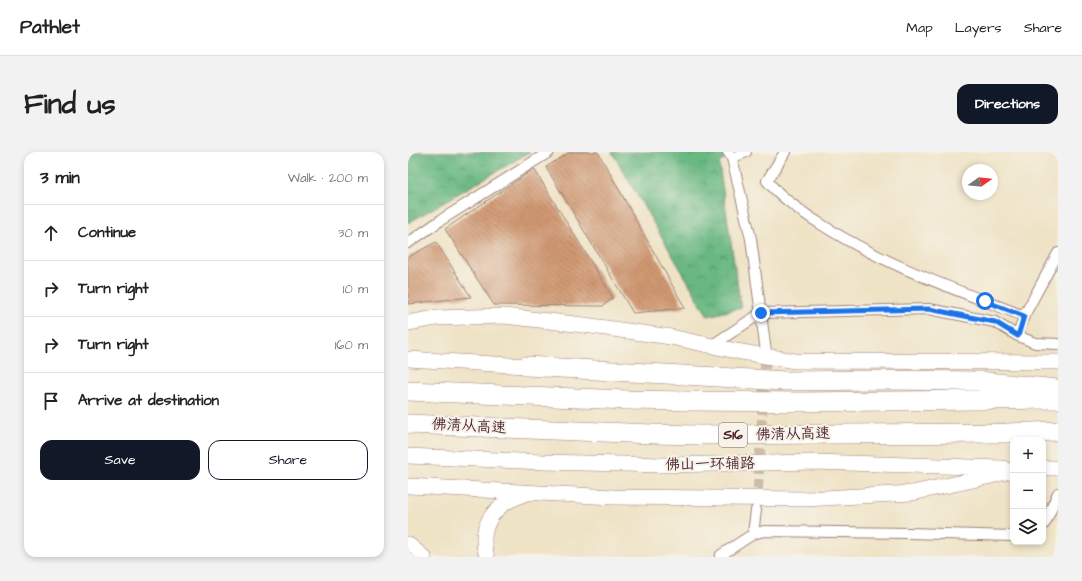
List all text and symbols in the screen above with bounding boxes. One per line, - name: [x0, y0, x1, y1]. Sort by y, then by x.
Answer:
- text: Pathlet: [20, 14, 80, 41]
- text: Map: [906, 18, 933, 38]
- text: Layers: [955, 18, 1002, 38]
- text: Share: [1024, 18, 1062, 38]
- button: Directions: [957, 84, 1058, 124]
- text: Find us: [24, 85, 115, 124]
- north arrow: [962, 164, 998, 200]
- text: 3 min: [40, 166, 80, 190]
- text: Walk · 200 m: [288, 169, 368, 187]
- icon: ahead: [40, 222, 62, 244]
- text: Continue: [78, 222, 136, 243]
- text: 30 m: [338, 224, 368, 242]
- icon: right: [40, 278, 62, 300]
- text: Turn right: [78, 278, 149, 299]
- text: 10 m: [343, 280, 368, 298]
- route start: [976, 292, 994, 310]
- route end: [752, 304, 770, 322]
- icon: right: [40, 334, 62, 356]
- text: Turn right: [78, 334, 149, 355]
- text: 160 m: [335, 336, 368, 354]
- icon: arrive: [40, 390, 62, 412]
- text: Arrive at destination: [78, 390, 219, 411]
- street label: 佛清从高速: [431, 414, 507, 438]
- road number: S16: [719, 423, 747, 447]
- street label: 佛清从高速: [755, 423, 831, 445]
- map controls: [1010, 437, 1046, 545]
- button: +: [1010, 437, 1046, 473]
- button: Save: [40, 440, 200, 480]
- button: Share: [208, 440, 368, 480]
- street label: 佛山一环辅路: [665, 453, 755, 475]
- button: −: [1010, 473, 1046, 509]
- button: layers: [1010, 509, 1046, 545]

